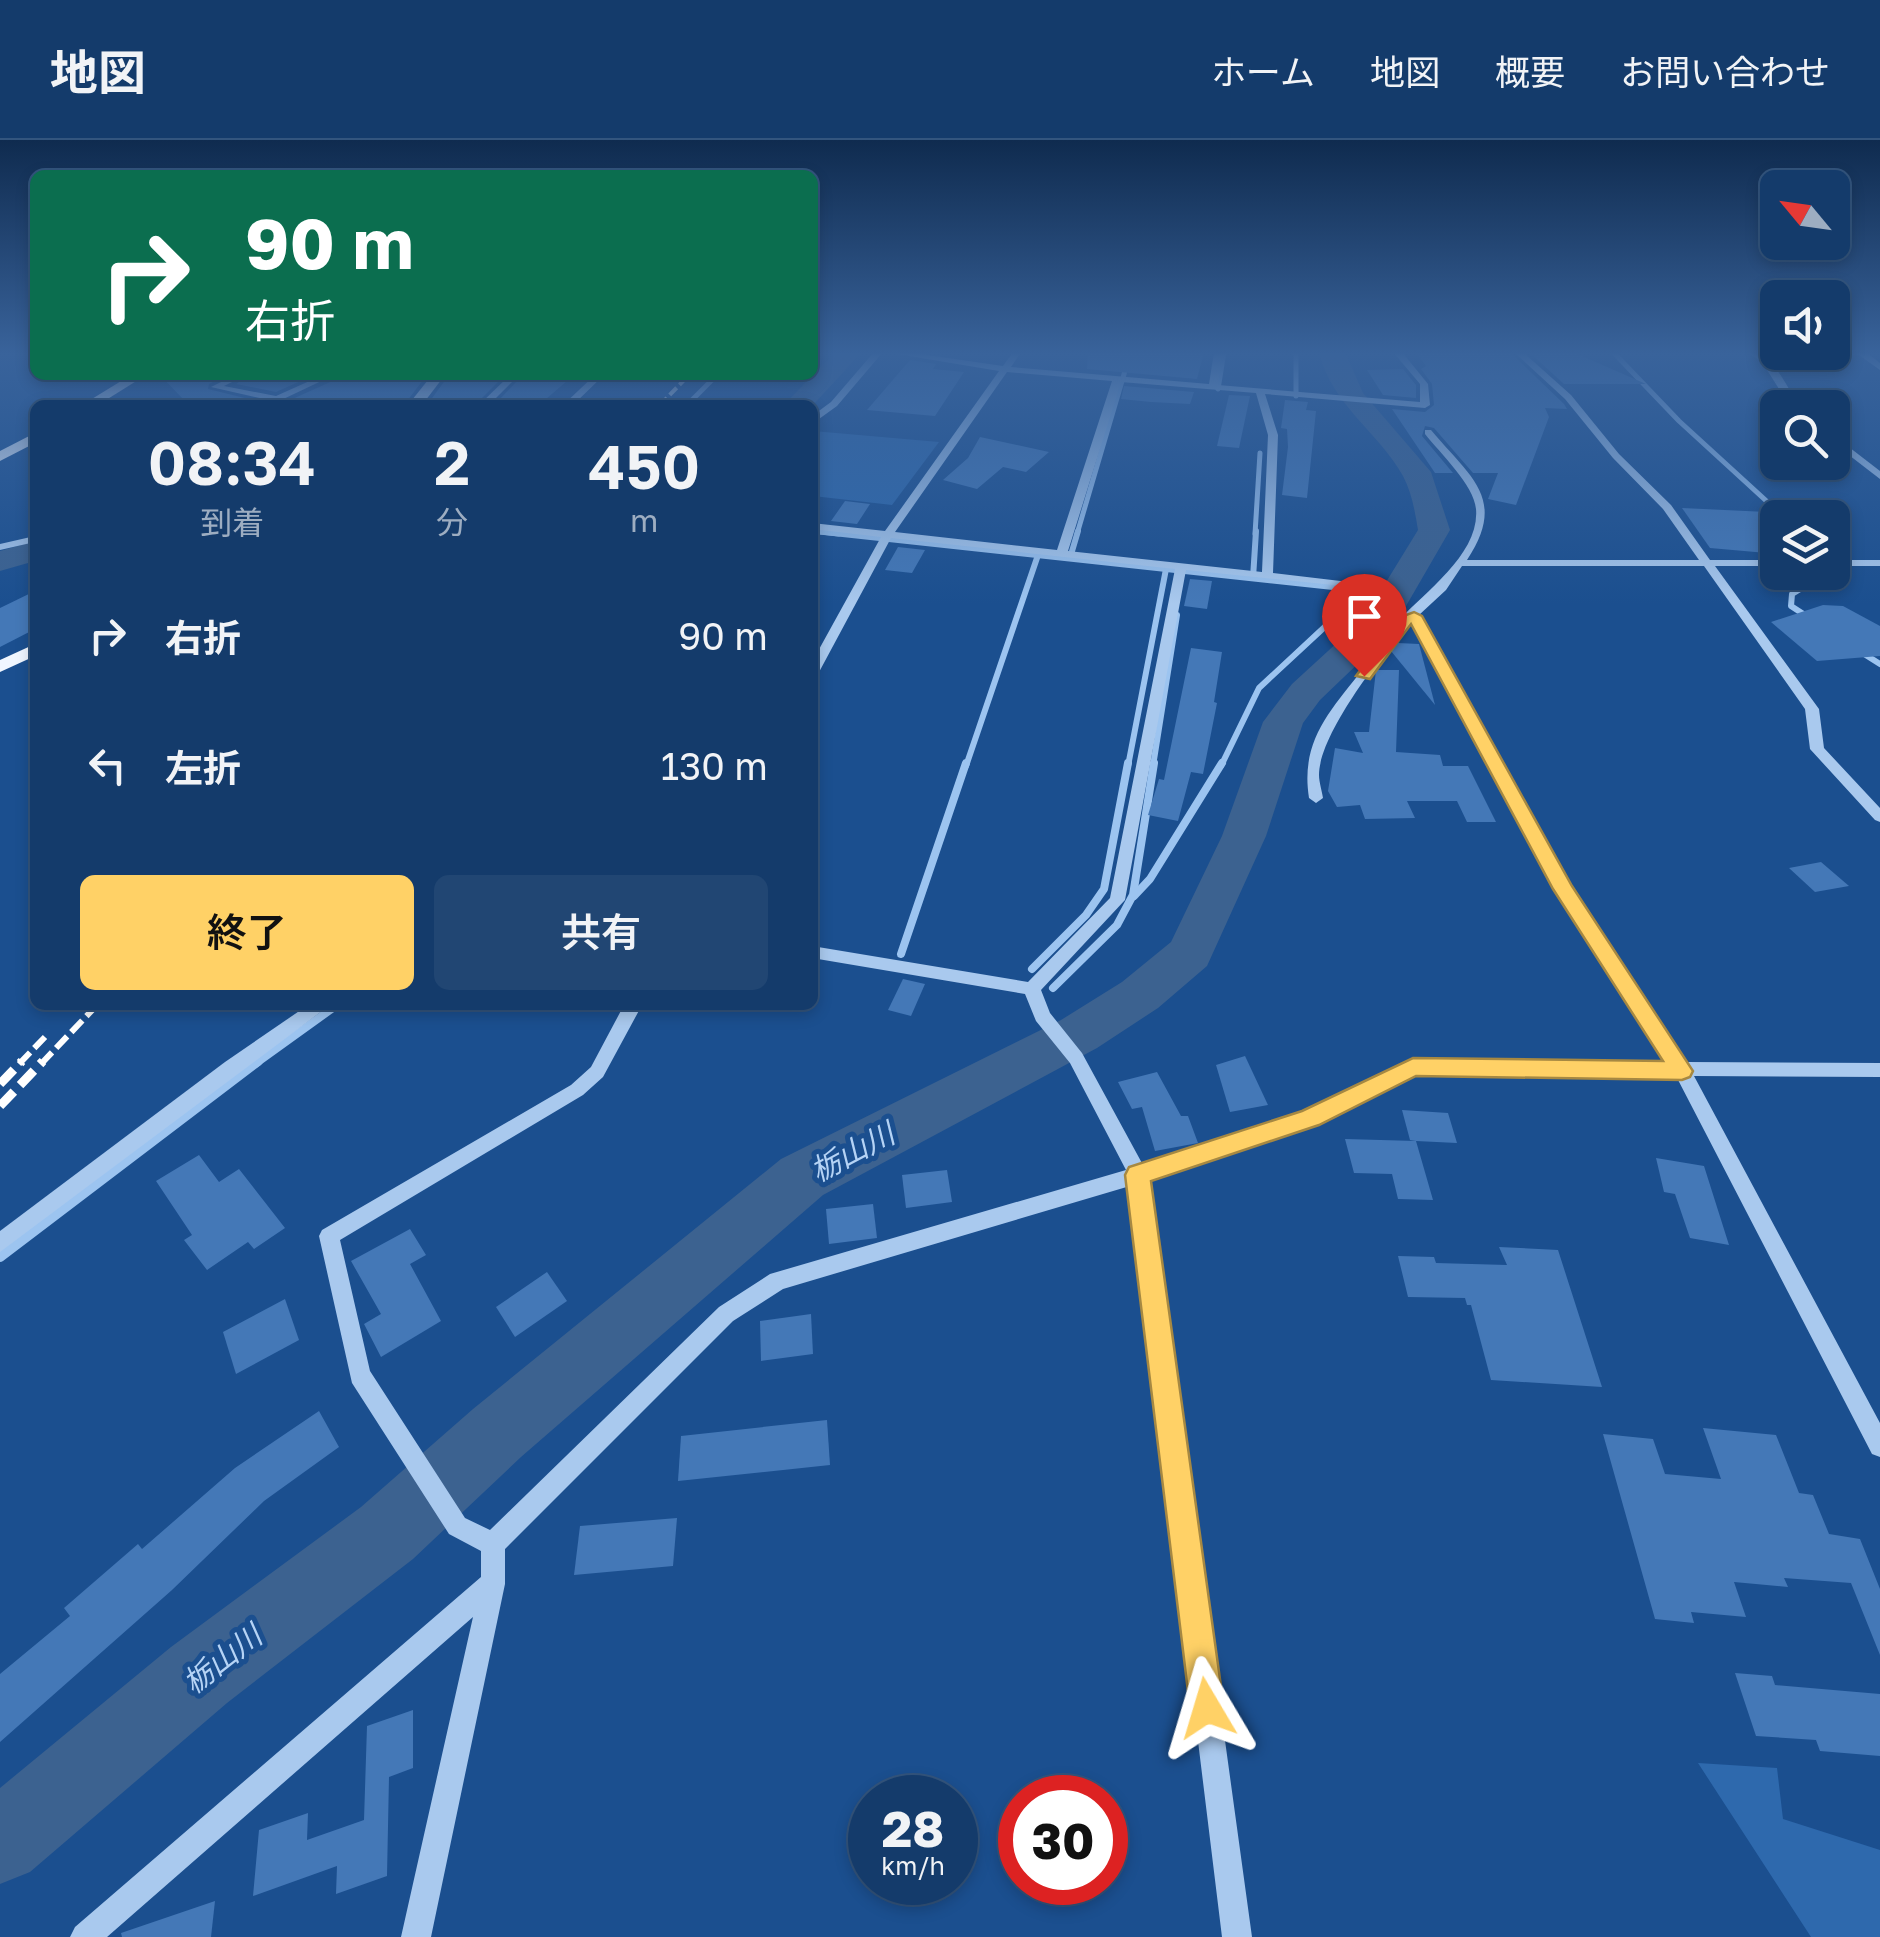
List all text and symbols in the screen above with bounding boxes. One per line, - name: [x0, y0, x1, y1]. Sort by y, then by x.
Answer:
- text: 地図: [50, 43, 146, 101]
- text: ホーム: [1211, 51, 1315, 93]
- text: 地図: [1370, 51, 1440, 93]
- text: 概要: [1495, 51, 1565, 93]
- text: お問い合わせ: [1620, 51, 1830, 93]
- north arrow: [1760, 170, 1850, 260]
- map controls: [1760, 170, 1850, 590]
- text: 90 m: [245, 200, 414, 284]
- icon: right: [80, 210, 210, 340]
- button: sound: [1760, 280, 1850, 370]
- text: 右折: [245, 293, 335, 347]
- button: search: [1760, 390, 1850, 480]
- text: 08:34: [148, 426, 316, 498]
- text: 2: [434, 426, 470, 498]
- text: 450: [588, 430, 700, 502]
- button: layers: [1760, 500, 1850, 590]
- text: m: [630, 501, 658, 539]
- text: 到着: [200, 503, 264, 541]
- text: 分: [436, 503, 468, 541]
- pin: [1322, 574, 1407, 677]
- icon: arrive: [1337, 589, 1392, 644]
- icon: right: [80, 608, 135, 663]
- text: 90 m: [678, 613, 768, 658]
- text: 右折: [165, 615, 241, 660]
- icon: left: [80, 738, 135, 793]
- text: 130 m: [661, 743, 768, 788]
- text: 左折: [165, 745, 241, 790]
- button: 終了: [80, 875, 414, 990]
- button: 共有: [434, 875, 768, 990]
- water label: 栃山川: [804, 1114, 903, 1189]
- water label: 栃山川: [175, 1615, 271, 1701]
- position arrow: [1155, 1656, 1259, 1760]
- speed limit sign: 30: [998, 1775, 1128, 1905]
- text: 28: [882, 1798, 944, 1858]
- text: km/h: [881, 1850, 945, 1881]

